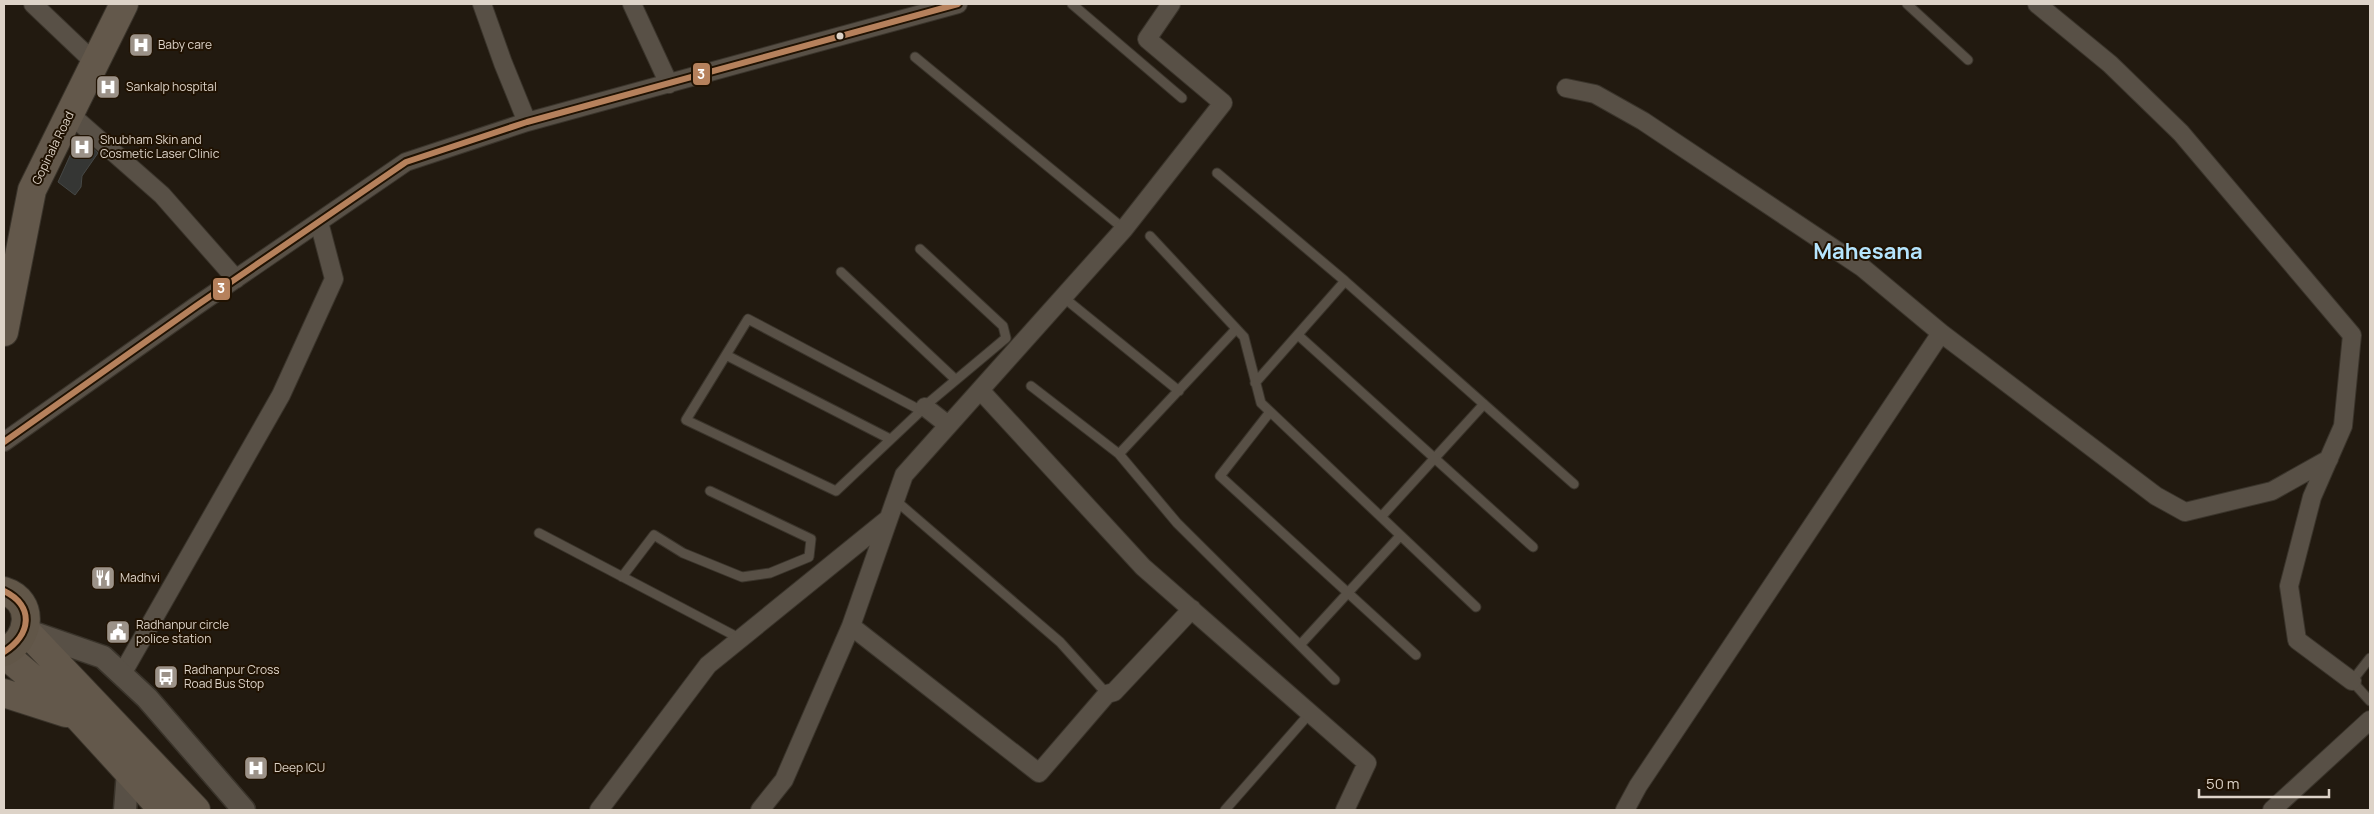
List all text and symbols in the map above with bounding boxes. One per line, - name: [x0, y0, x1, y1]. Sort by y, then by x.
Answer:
- unlabelled marker: [835, 31, 845, 41]
- hospital icon: Baby care: [128, 32, 154, 58]
- place label: Baby care: [158, 36, 212, 53]
- line badge: 3: [692, 62, 711, 86]
- text: 3: [697, 64, 705, 83]
- hospital icon: Sankalp hospital: [95, 74, 121, 100]
- place label: Sankalp hospital: [126, 78, 217, 95]
- street label: Gopinala Road: [27, 108, 78, 187]
- place label: Shubham Skin and Cosmetic Laser Clinic: [100, 131, 220, 162]
- hospital icon: Shubham Skin and Cosmetic Laser Clinic: [69, 134, 95, 160]
- district label: Mahesana: [1813, 236, 1923, 266]
- line badge: 3: [212, 277, 231, 301]
- text: 3: [217, 278, 225, 297]
- restaurant icon: Madhvi: [90, 565, 116, 591]
- place label: Madhvi: [120, 569, 160, 586]
- place label: Radhanpur circle police station: [136, 616, 229, 647]
- public building icon: Radhanpur circle police station: [105, 619, 131, 645]
- place label: Radhanpur Cross Road Bus Stop: [184, 661, 280, 692]
- bus stop icon: Radhanpur Cross Road Bus Stop: [153, 664, 179, 690]
- hospital icon: Deep ICU: [243, 755, 269, 781]
- place label: Deep ICU: [274, 759, 325, 776]
- scale bar: [2199, 766, 2329, 798]
- text: 50 m: [2206, 773, 2240, 794]

